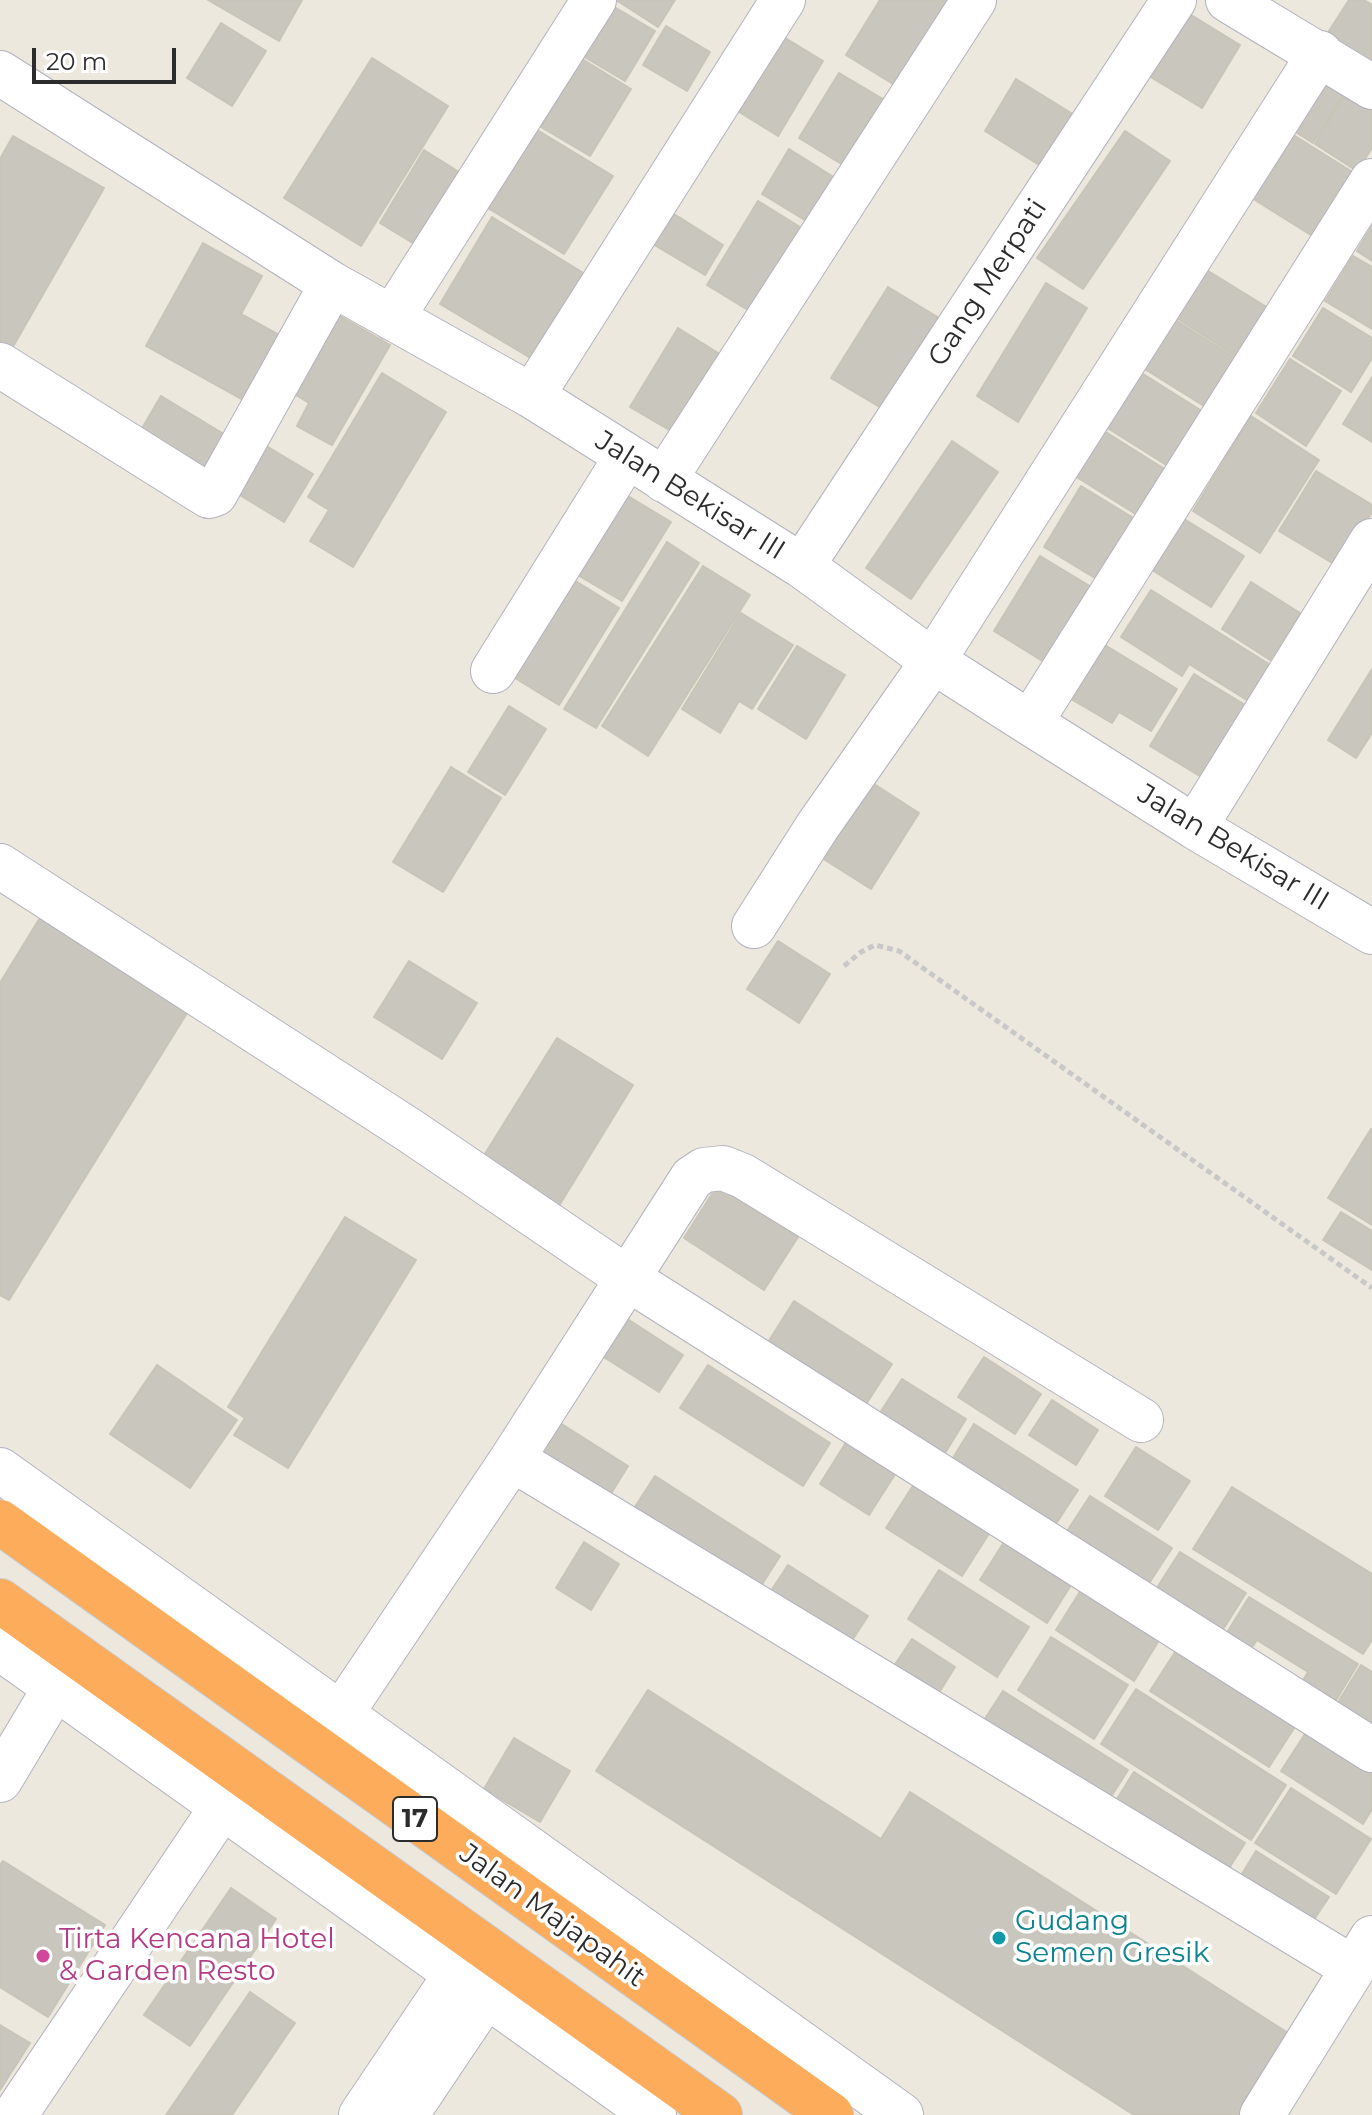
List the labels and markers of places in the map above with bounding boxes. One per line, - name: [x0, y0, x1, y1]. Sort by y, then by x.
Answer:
- place label: Gudang Semen Gresik: [1015, 1905, 1209, 1971]
- place label: Tirta Kencana Hotel & Garden Resto: [59, 1923, 335, 1989]
- marker: Gudang Semen Gresik: [990, 1929, 1008, 1947]
- marker: Tirta Kencana Hotel & Garden Resto: [34, 1947, 52, 1965]

